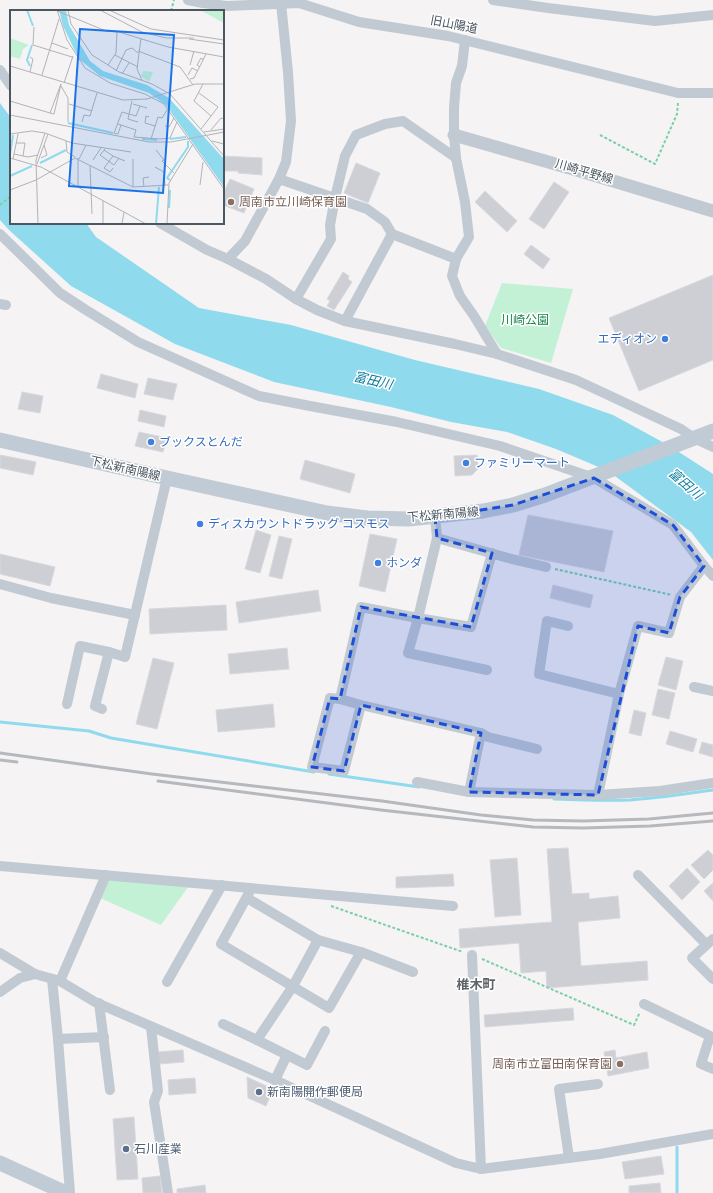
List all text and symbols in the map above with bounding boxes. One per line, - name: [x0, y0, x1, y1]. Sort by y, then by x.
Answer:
- inset map: [10, 10, 224, 224]
- street label: 旧山陽道: [429, 13, 479, 37]
- street label: 川崎平野線: [553, 157, 615, 187]
- place label: 周南市立川崎保育園: [239, 195, 347, 210]
- marker: 周南市立川崎保育園: [226, 197, 236, 207]
- park label: 川崎公園: [501, 313, 549, 328]
- place label: エディオン: [598, 332, 657, 347]
- marker: エディオン: [660, 334, 670, 344]
- water label: 富田川: [352, 369, 396, 394]
- place label: ブックスとんだ: [159, 435, 243, 450]
- marker: ブックスとんだ: [146, 437, 156, 447]
- street label: 下松新南陽線: [88, 454, 162, 484]
- place label: ファミリーマート: [474, 456, 570, 471]
- marker: ファミリーマート: [461, 458, 471, 468]
- water label: 富田川: [665, 465, 706, 504]
- street label: 下松新南陽線: [406, 504, 480, 526]
- place label: ディスカウントドラッグ コスモス: [208, 517, 390, 532]
- marker: ディスカウントドラッグ コスモス: [195, 519, 205, 529]
- place label: ホンダ: [386, 556, 422, 571]
- marker: ホンダ: [373, 558, 383, 568]
- district label: 椎木町: [456, 977, 496, 993]
- place label: 周南市立富田南保育園: [492, 1057, 612, 1072]
- marker: 周南市立富田南保育園: [615, 1059, 625, 1069]
- place label: 新南陽開作郵便局: [267, 1085, 363, 1100]
- marker: 新南陽開作郵便局: [254, 1087, 264, 1097]
- place label: 石川産業: [134, 1142, 182, 1157]
- marker: 石川産業: [121, 1144, 131, 1154]

